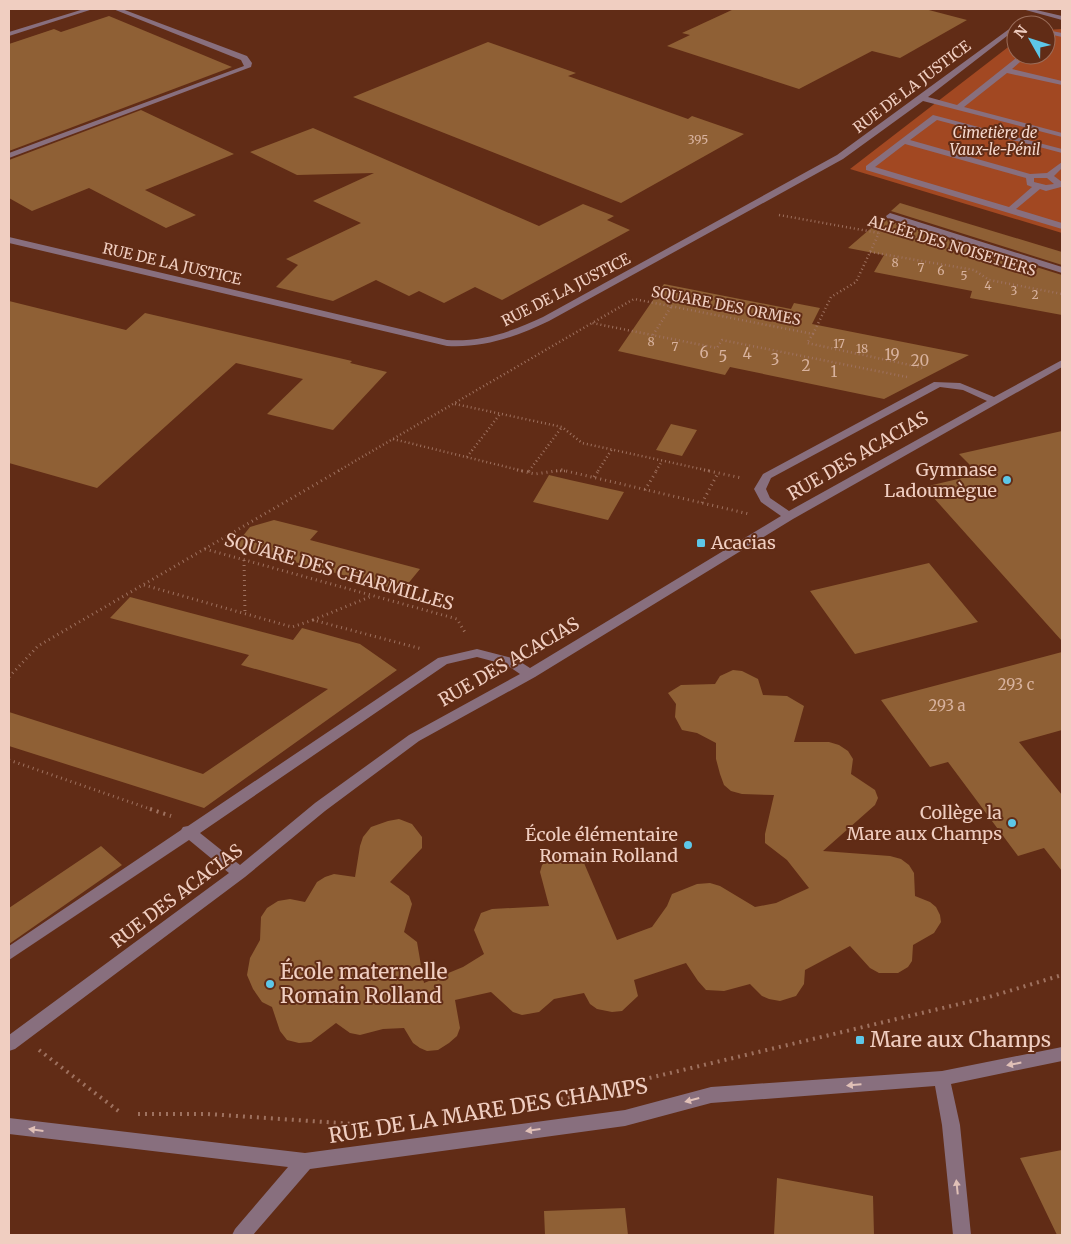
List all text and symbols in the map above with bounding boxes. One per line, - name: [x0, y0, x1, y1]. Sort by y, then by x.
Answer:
- north arrow: [1006, 15, 1056, 65]
- text: N: [1010, 22, 1031, 42]
- street label: RUE DE LA JUSTICE: [849, 36, 975, 137]
- park label: Cimetière de Vaux-le-Pénil: [949, 123, 1041, 159]
- house number: 395: [688, 132, 708, 147]
- street label: ALLÉE DES NOISETIERS: [865, 210, 1039, 280]
- street label: RUE DE LA JUSTICE: [101, 238, 244, 289]
- street label: RUE DE LA JUSTICE: [498, 249, 634, 330]
- house number: 8: [891, 255, 899, 270]
- house number: 7: [918, 260, 925, 275]
- house number: 6: [937, 263, 945, 278]
- house number: 5: [960, 268, 968, 283]
- house number: 4: [984, 278, 992, 293]
- street label: SQUARE DES ORMES: [650, 282, 803, 329]
- house number: 3: [1011, 283, 1018, 298]
- house number: 2: [1031, 287, 1039, 302]
- house number: 8: [647, 334, 655, 349]
- house number: 17: [833, 336, 845, 351]
- house number: 7: [672, 339, 679, 354]
- house number: 18: [856, 341, 868, 356]
- house number: 6: [699, 343, 709, 362]
- house number: 4: [742, 344, 752, 363]
- house number: 19: [884, 345, 900, 364]
- house number: 5: [719, 347, 727, 366]
- house number: 3: [771, 350, 779, 369]
- house number: 20: [911, 351, 929, 370]
- house number: 2: [802, 356, 811, 375]
- house number: 1: [831, 362, 838, 381]
- street label: RUE DES ACACIAS: [783, 406, 933, 505]
- place label: Gymnase Ladoumègue: [884, 458, 997, 502]
- marker: Gymnase Ladoumègue: [1001, 474, 1013, 486]
- street label: SQUARE DES CHARMILLES: [222, 528, 457, 615]
- place label: Acacias: [710, 531, 776, 554]
- marker: Acacias: [695, 537, 707, 549]
- street label: RUE DES ACACIAS: [434, 612, 584, 711]
- house number: 293 c: [998, 675, 1035, 694]
- house number: 293 a: [928, 696, 966, 715]
- place label: Collège la Mare aux Champs: [847, 801, 1002, 845]
- marker: Collège la Mare aux Champs: [1006, 817, 1018, 829]
- place label: École élémentaire Romain Rolland: [525, 823, 678, 867]
- street label: RUE DES ACACIAS: [106, 838, 247, 953]
- marker: École élémentaire Romain Rolland: [682, 839, 694, 851]
- place label: École maternelle Romain Rolland: [280, 957, 447, 1009]
- marker: École maternelle Romain Rolland: [264, 978, 276, 990]
- place label: Mare aux Champs: [870, 1026, 1051, 1053]
- marker: Mare aux Champs: [854, 1034, 866, 1046]
- one-way arrow: [1006, 1060, 1022, 1068]
- street label: RUE DE LA MARE DES CHAMPS: [326, 1072, 649, 1149]
- one-way arrow: [845, 1081, 861, 1089]
- one-way arrow: [685, 1096, 700, 1104]
- one-way arrow: [28, 1126, 44, 1134]
- one-way arrow: [525, 1127, 541, 1135]
- one-way arrow: [953, 1178, 961, 1194]

